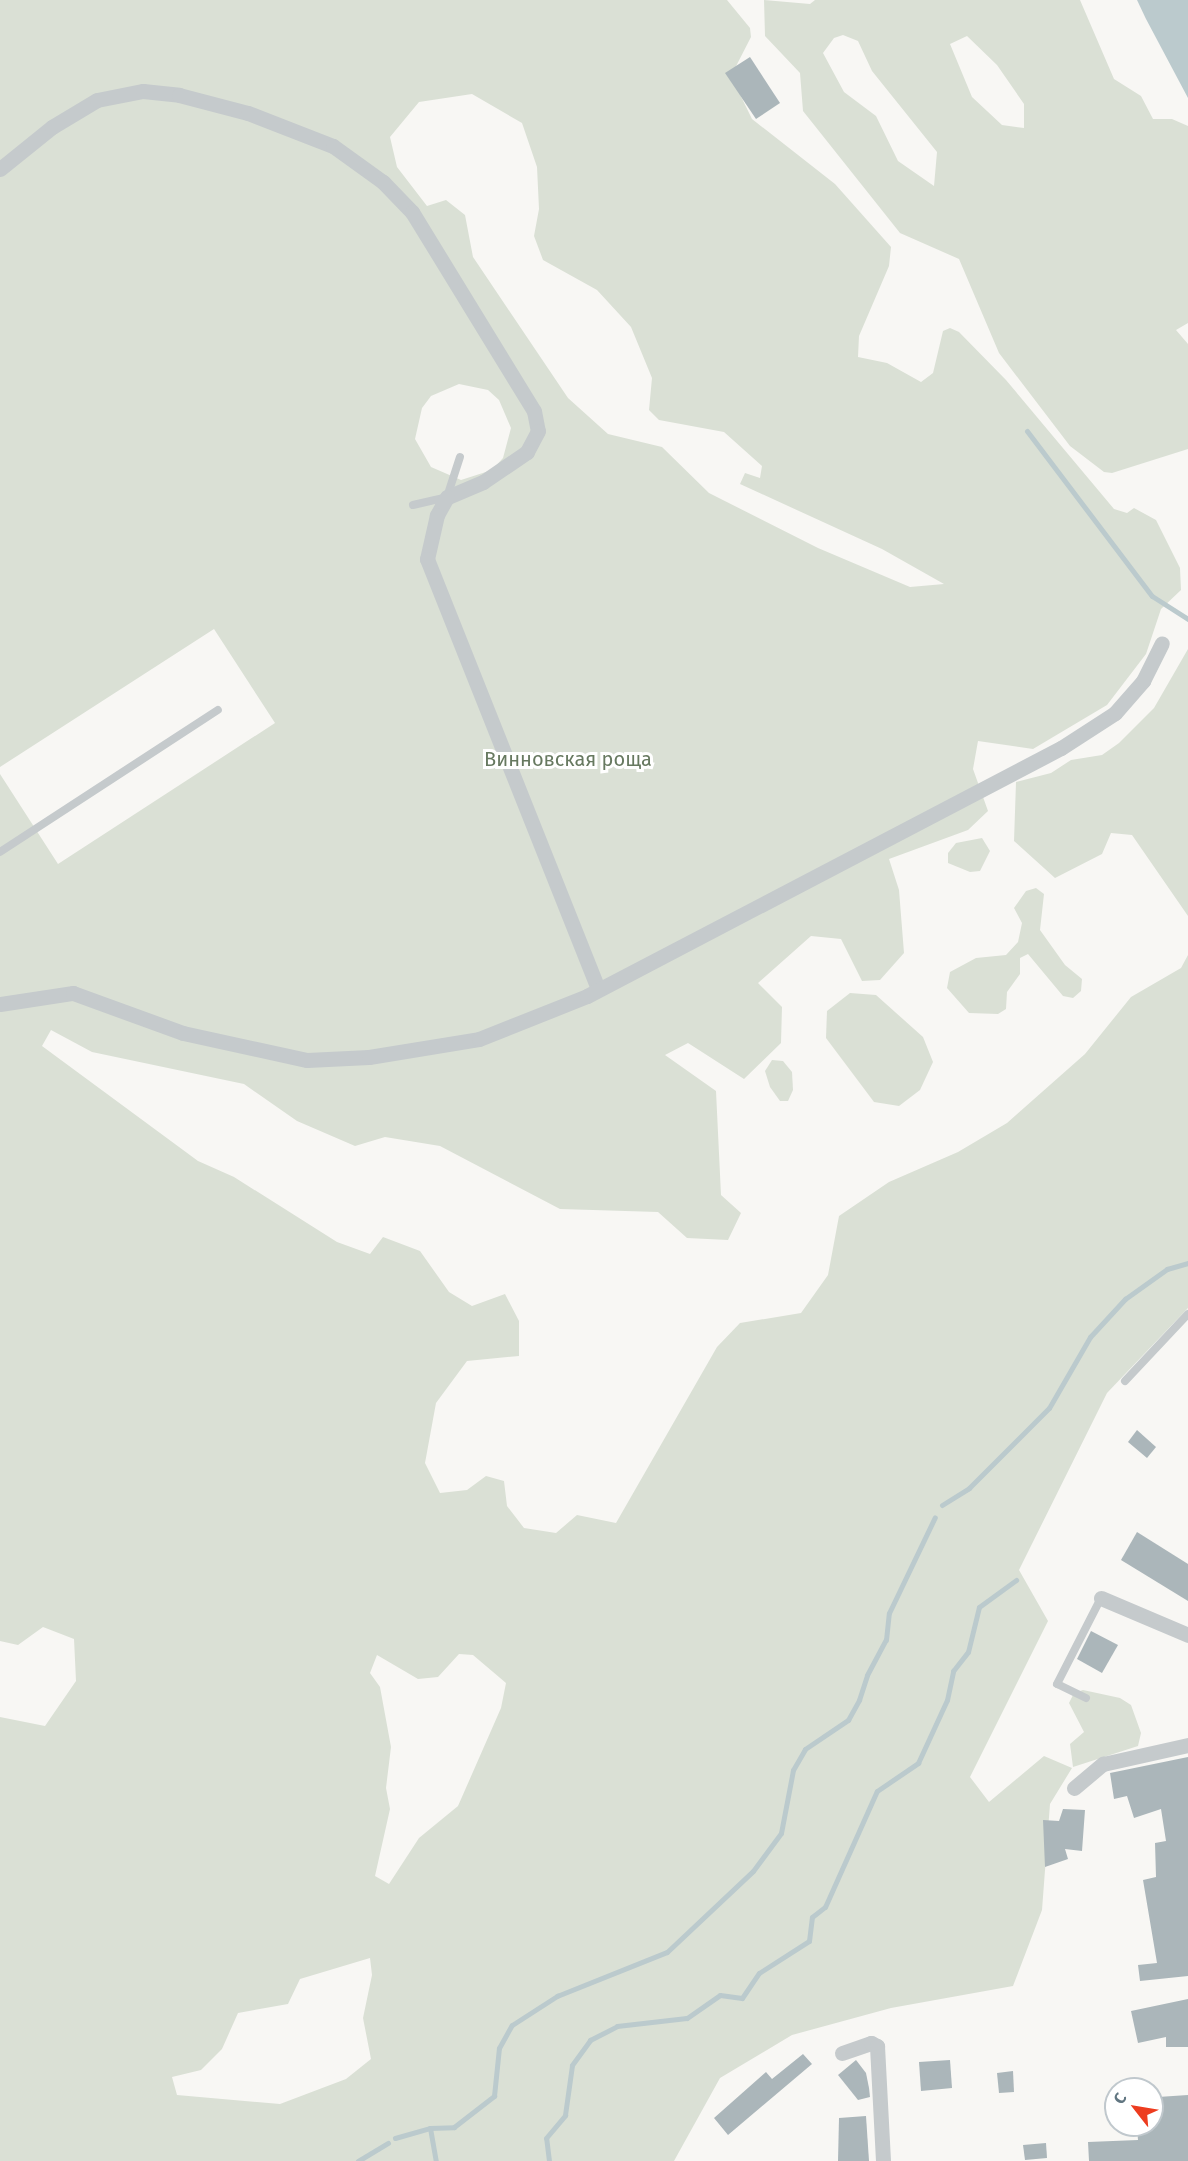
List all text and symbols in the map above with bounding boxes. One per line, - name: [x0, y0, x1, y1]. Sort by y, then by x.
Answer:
- park label: Винновская роща: [484, 747, 652, 771]
- north arrow: [1104, 2077, 1164, 2137]
- text: С: [1109, 2090, 1130, 2107]

